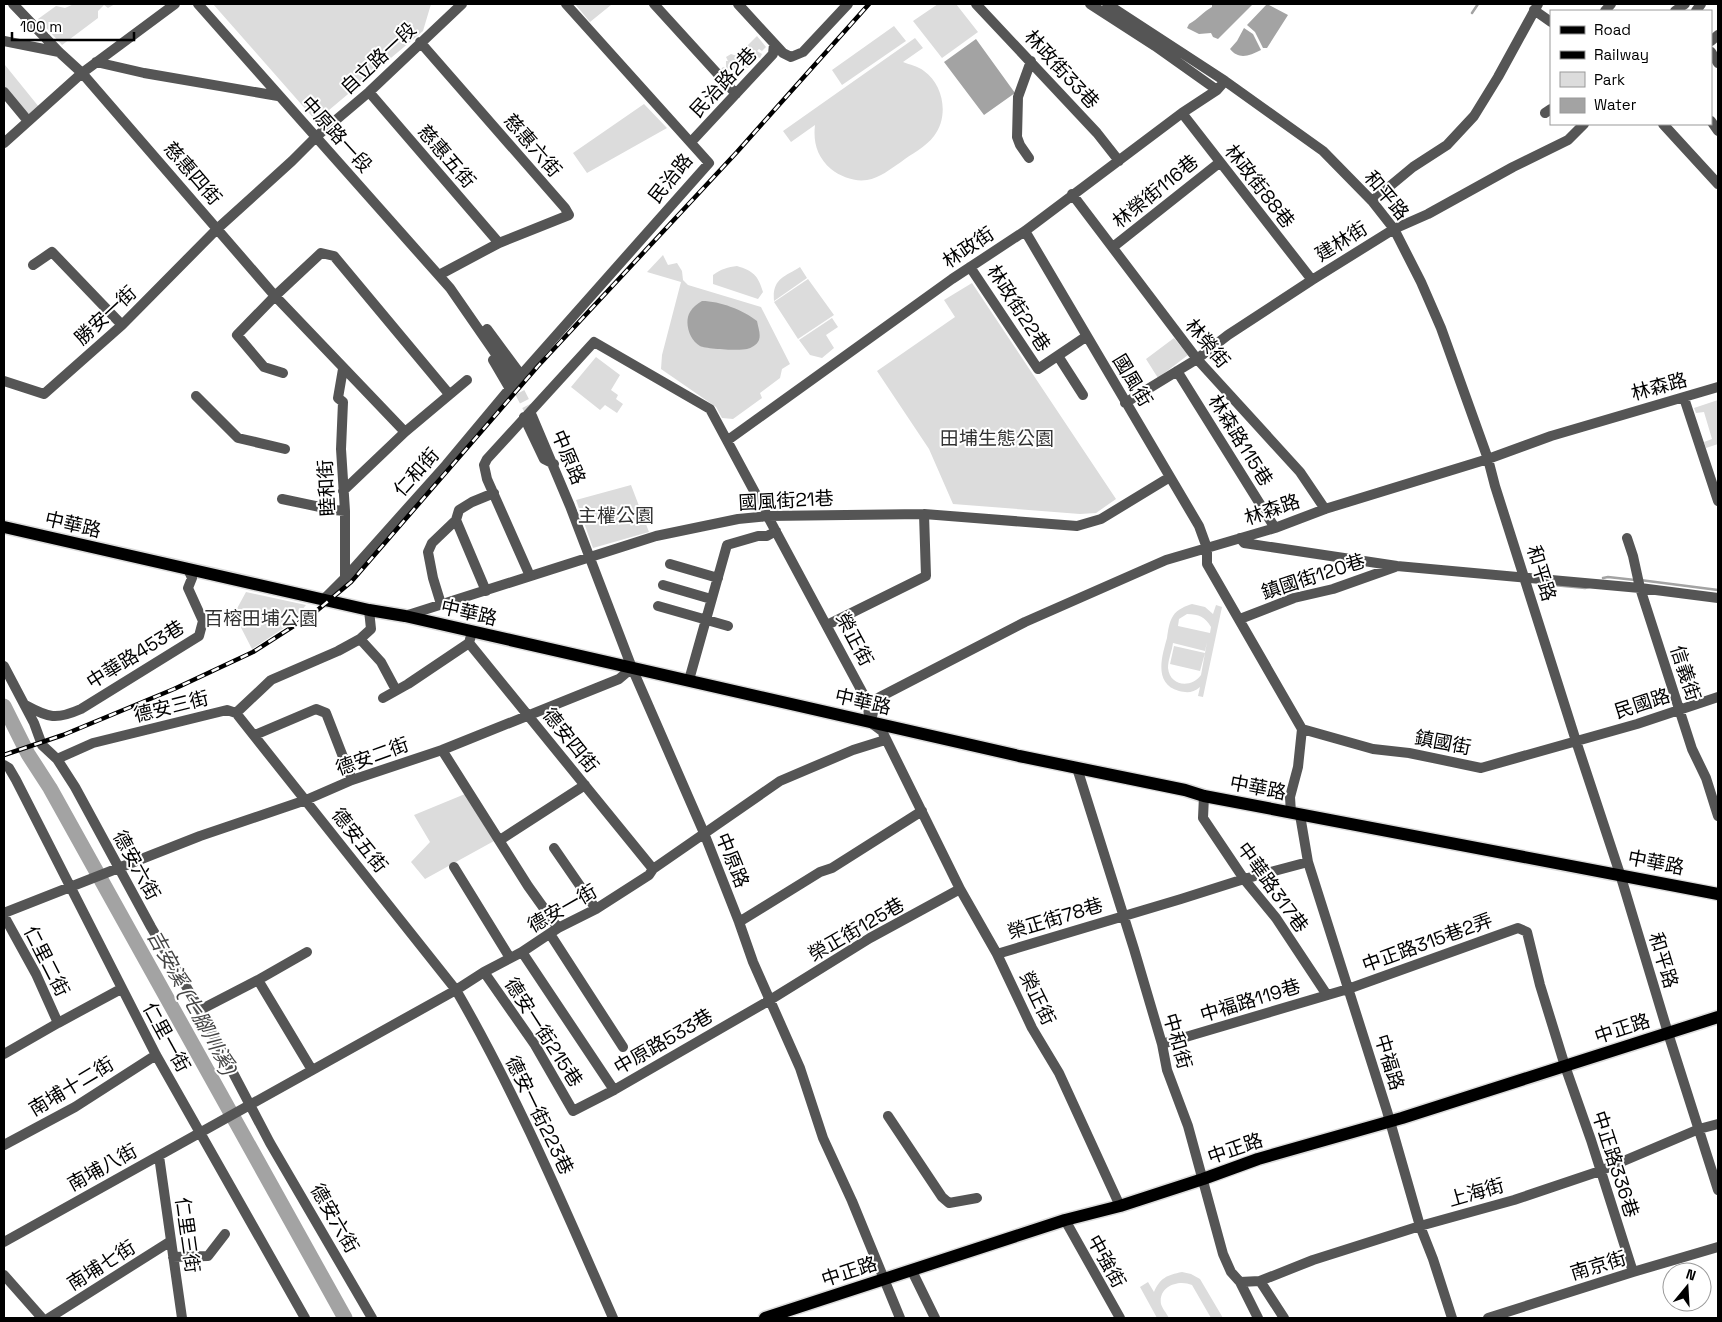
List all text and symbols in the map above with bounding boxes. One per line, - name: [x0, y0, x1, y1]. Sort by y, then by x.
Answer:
- scale bar: [12, 10, 135, 42]
- legend: [1550, 10, 1712, 125]
- text: 100 m: [20, 17, 62, 36]
- street label: 自立路一段: [335, 17, 422, 100]
- text: Road: [1594, 20, 1631, 39]
- street label: 林政街33巷: [1019, 25, 1105, 114]
- street label: 民治路2巷: [684, 42, 762, 123]
- text: Railway: [1594, 45, 1649, 64]
- text: Park: [1594, 70, 1625, 89]
- street label: 中原路一段: [296, 91, 378, 178]
- text: Water: [1594, 95, 1637, 114]
- street label: 慈惠六街: [498, 108, 567, 182]
- street label: 慈惠五街: [412, 119, 481, 193]
- street label: 慈惠四街: [158, 136, 227, 210]
- street label: 林政街88巷: [1219, 139, 1300, 233]
- street label: 民治路: [643, 148, 698, 208]
- street label: 林榮街116巷: [1107, 149, 1203, 234]
- street label: 和平路: [1359, 165, 1415, 225]
- street label: 建林街: [1310, 216, 1372, 267]
- street label: 林政街: [938, 221, 999, 274]
- street label: 林政街22巷: [981, 260, 1056, 357]
- street label: 勝安一街: [69, 280, 142, 350]
- street label: 林榮街: [1180, 313, 1236, 373]
- street label: 國風街: [1107, 349, 1158, 411]
- street label: 林森路: [1628, 367, 1690, 406]
- street label: 林森路115巷: [1203, 390, 1279, 491]
- street label: 中原路: [546, 426, 591, 488]
- park label: 田埔生態公園: [940, 426, 1054, 451]
- street label: 仁和街: [388, 443, 445, 502]
- street label: 睦和街: [313, 459, 340, 517]
- street label: 國風街21巷: [738, 486, 834, 515]
- street label: 林森路: [1241, 488, 1303, 531]
- park label: 主權公園: [578, 503, 654, 528]
- street label: 中華路: [42, 506, 103, 543]
- street label: 和平路: [1521, 542, 1562, 604]
- street label: 鎮國街120巷: [1258, 548, 1368, 605]
- street label: 中華路: [438, 594, 499, 631]
- park label: 百榕田埔公園: [204, 606, 318, 631]
- street label: 榮正街: [830, 608, 879, 670]
- street label: 中華路453巷: [82, 614, 189, 694]
- street label: 信義街: [1665, 642, 1706, 704]
- street label: 中華路: [832, 683, 893, 720]
- street label: 民國路: [1611, 683, 1673, 724]
- street label: 德安三街: [131, 685, 211, 728]
- street label: 德安四街: [537, 703, 604, 778]
- street label: 鎮國街: [1413, 725, 1473, 760]
- street label: 德安二街: [332, 732, 412, 781]
- street label: 中華路: [1228, 770, 1288, 805]
- street label: 德安五街: [326, 803, 393, 878]
- street label: 德安六街: [107, 826, 166, 905]
- street label: 中原路: [710, 829, 755, 891]
- street label: 中華路317巷: [1231, 837, 1314, 937]
- street label: 中華路: [1626, 845, 1686, 880]
- street label: 德安一街: [523, 879, 601, 938]
- street label: 榮正街125巷: [804, 892, 909, 967]
- street label: 榮正街78巷: [1004, 892, 1106, 945]
- street label: 中正路315巷2弄: [1359, 907, 1496, 978]
- street label: 仁里二街: [18, 922, 75, 1001]
- water label: 吉安溪 (七腳川溪): [142, 926, 243, 1080]
- street label: 和平路: [1643, 929, 1684, 991]
- street label: 榮正街: [1014, 967, 1061, 1029]
- street label: 德安一街215巷: [499, 973, 588, 1092]
- street label: 中福路119巷: [1197, 973, 1303, 1028]
- street label: 仁里一街: [137, 998, 196, 1077]
- street label: 中原路533巷: [609, 1003, 717, 1080]
- street label: 中正路: [1591, 1008, 1653, 1049]
- street label: 中和街: [1158, 1010, 1197, 1072]
- street label: 中福路: [1369, 1031, 1410, 1093]
- street label: 南埔十二街: [24, 1051, 118, 1122]
- street label: 德安一街223巷: [500, 1052, 579, 1179]
- street label: 中正路336巷: [1587, 1108, 1645, 1221]
- street label: 中正路: [1204, 1127, 1266, 1170]
- street label: 南埔八街: [63, 1138, 142, 1197]
- street label: 上海街: [1445, 1173, 1507, 1212]
- street label: 德安六街: [305, 1179, 364, 1257]
- street label: 仁里三街: [170, 1196, 205, 1274]
- street label: 中強街: [1082, 1230, 1131, 1292]
- street label: 南埔七街: [62, 1235, 140, 1296]
- street label: 南京街: [1567, 1245, 1629, 1286]
- street label: 中正路: [818, 1251, 880, 1292]
- north arrow: [1662, 1262, 1712, 1312]
- text: N: [1684, 1265, 1698, 1285]

